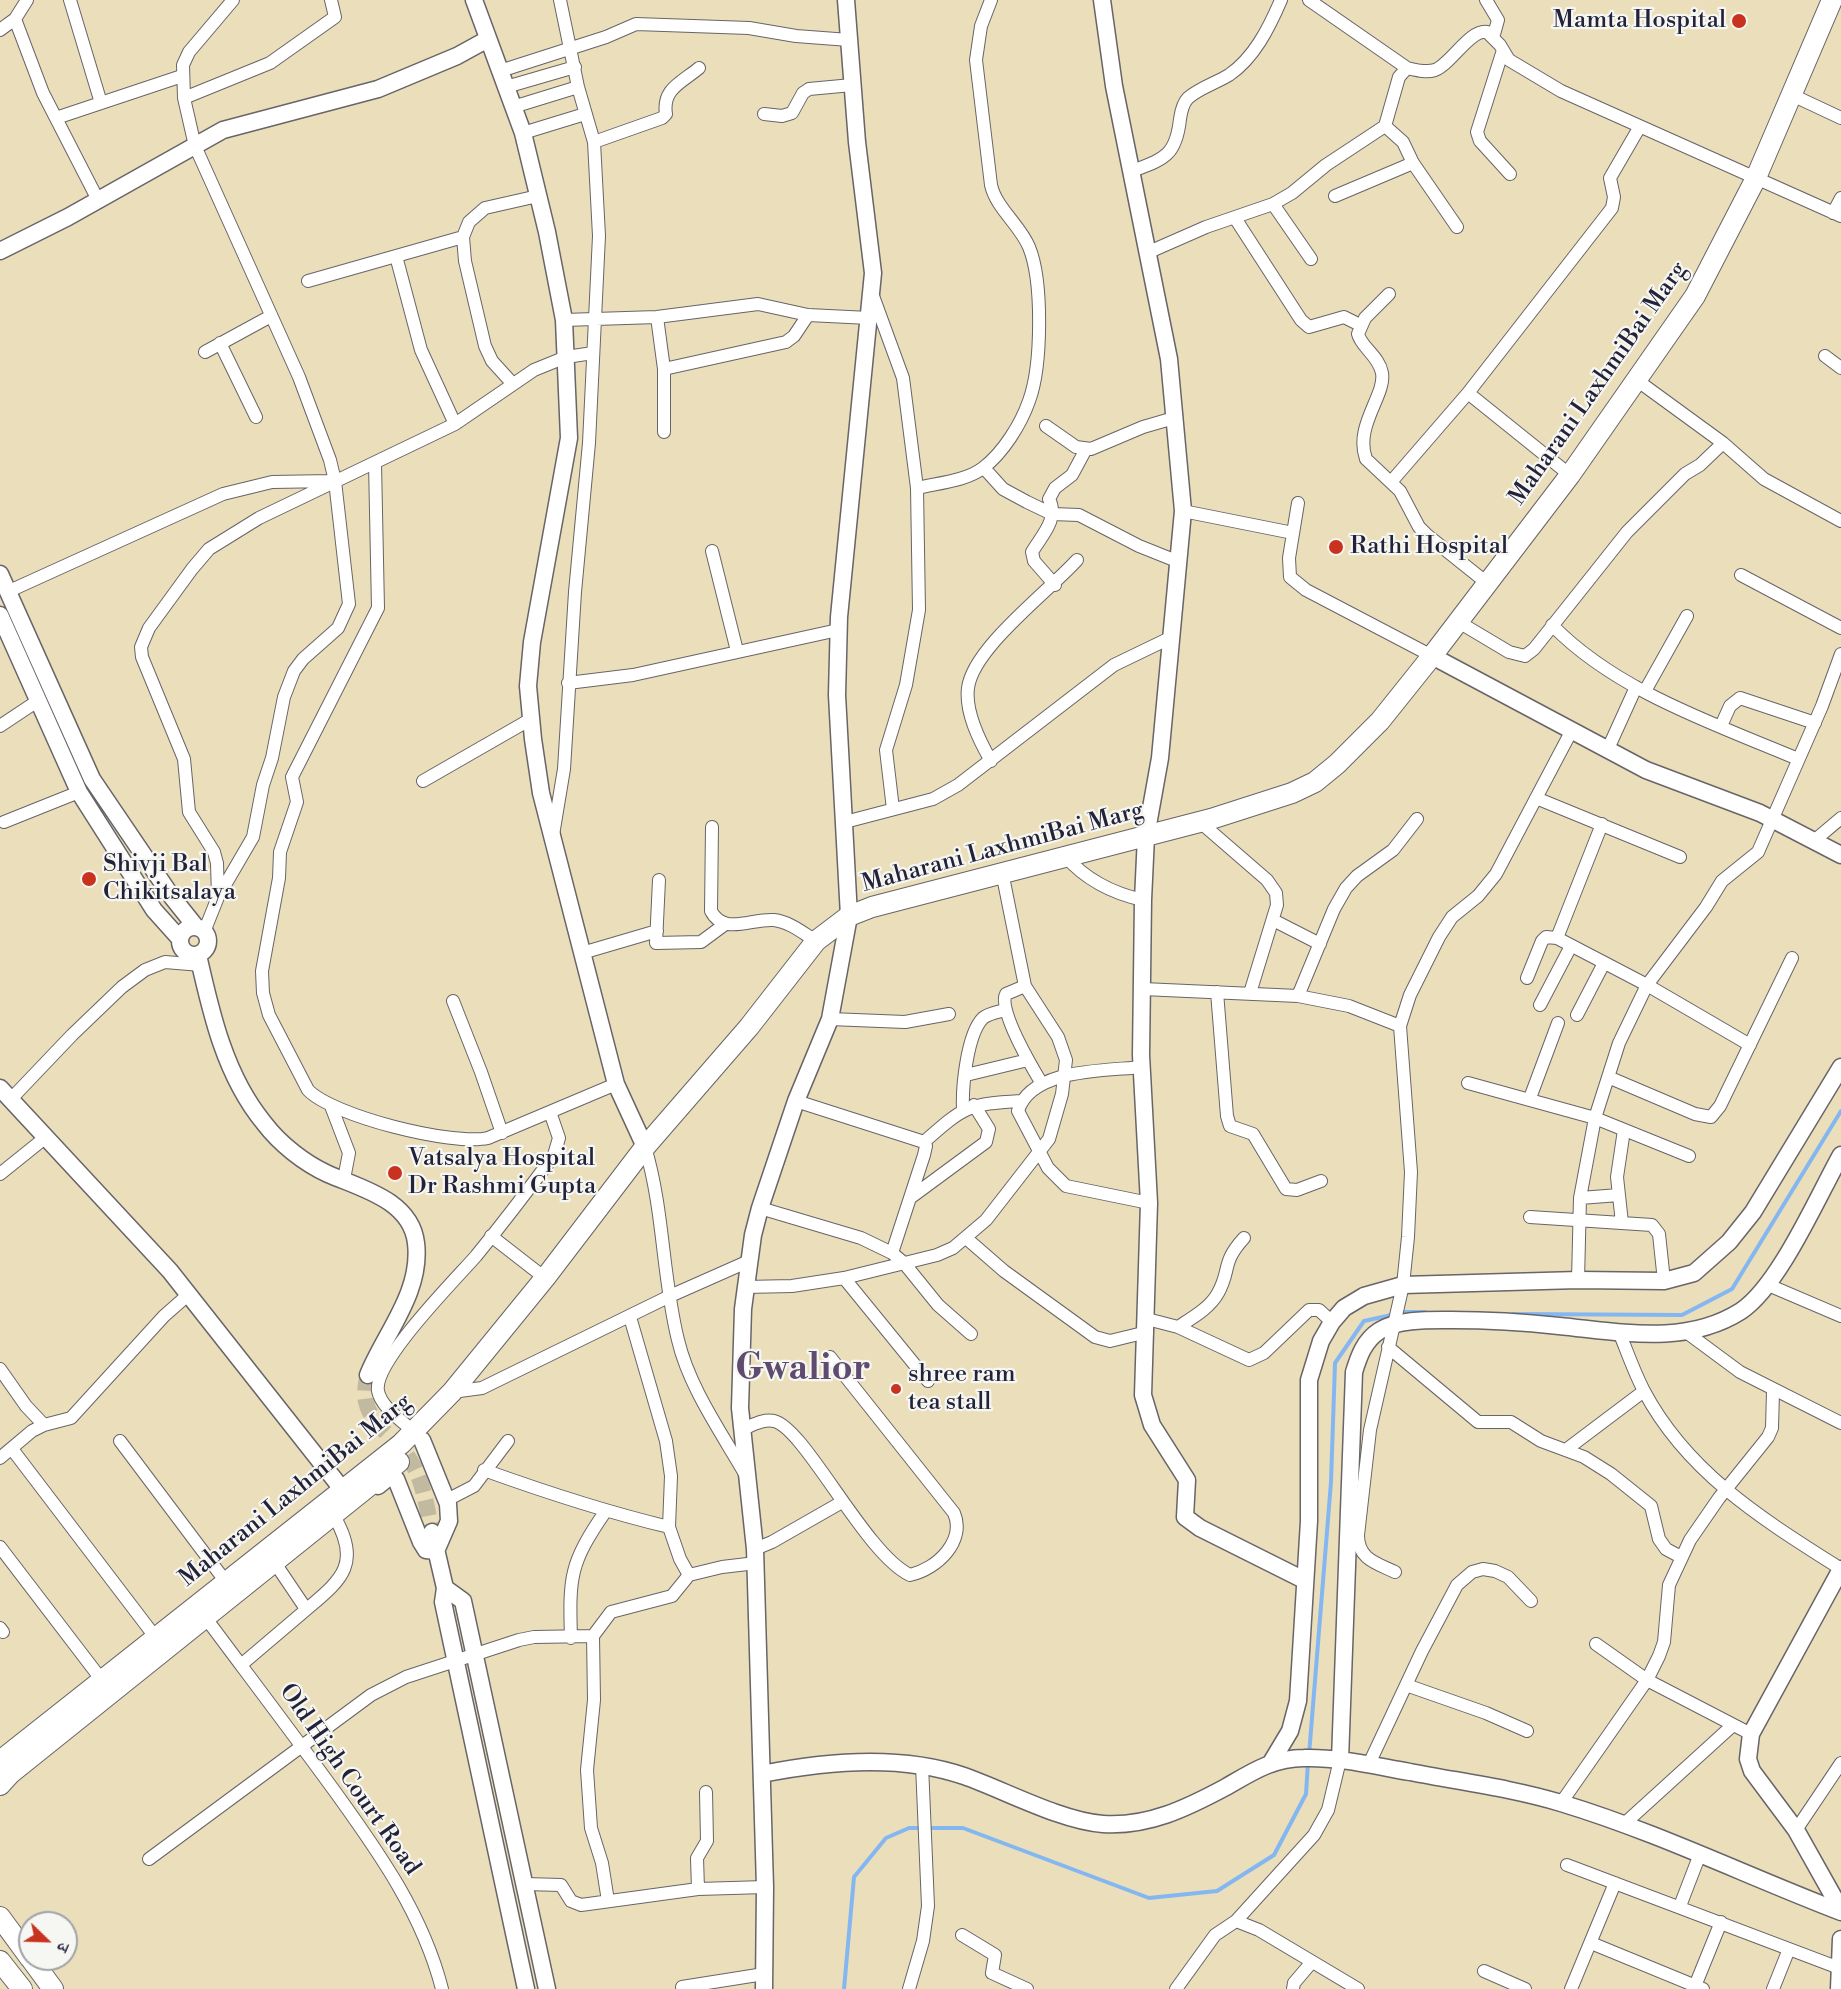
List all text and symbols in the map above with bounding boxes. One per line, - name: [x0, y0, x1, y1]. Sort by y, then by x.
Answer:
- place label: Mamta Hospital: [1553, 7, 1726, 35]
- marker: Mamta Hospital: [1730, 12, 1748, 30]
- street label: Maharani LaxhmiBai Marg: [1504, 257, 1694, 511]
- place label: Rathi Hospital: [1350, 533, 1508, 561]
- marker: Rathi Hospital: [1327, 538, 1345, 556]
- street label: Maharani LaxhmiBai Marg: [859, 796, 1147, 900]
- place label: Shivji Bal Chikitsalaya: [103, 851, 236, 907]
- marker: Shivji Bal Chikitsalaya: [80, 870, 98, 888]
- place label: Vatsalya Hospital Dr Rashmi Gupta: [408, 1145, 596, 1201]
- marker: Vatsalya Hospital Dr Rashmi Gupta: [386, 1164, 404, 1182]
- district label: Gwalior: [735, 1348, 871, 1392]
- place label: shree ram tea stall: [908, 1361, 1016, 1417]
- marker: shree ram tea stall: [889, 1382, 903, 1396]
- street label: Maharani LaxhmiBai Marg: [174, 1388, 418, 1594]
- street label: Old High Court Road: [272, 1679, 426, 1881]
- north arrow: [18, 1911, 78, 1971]
- text: उ: [52, 1940, 74, 1955]

